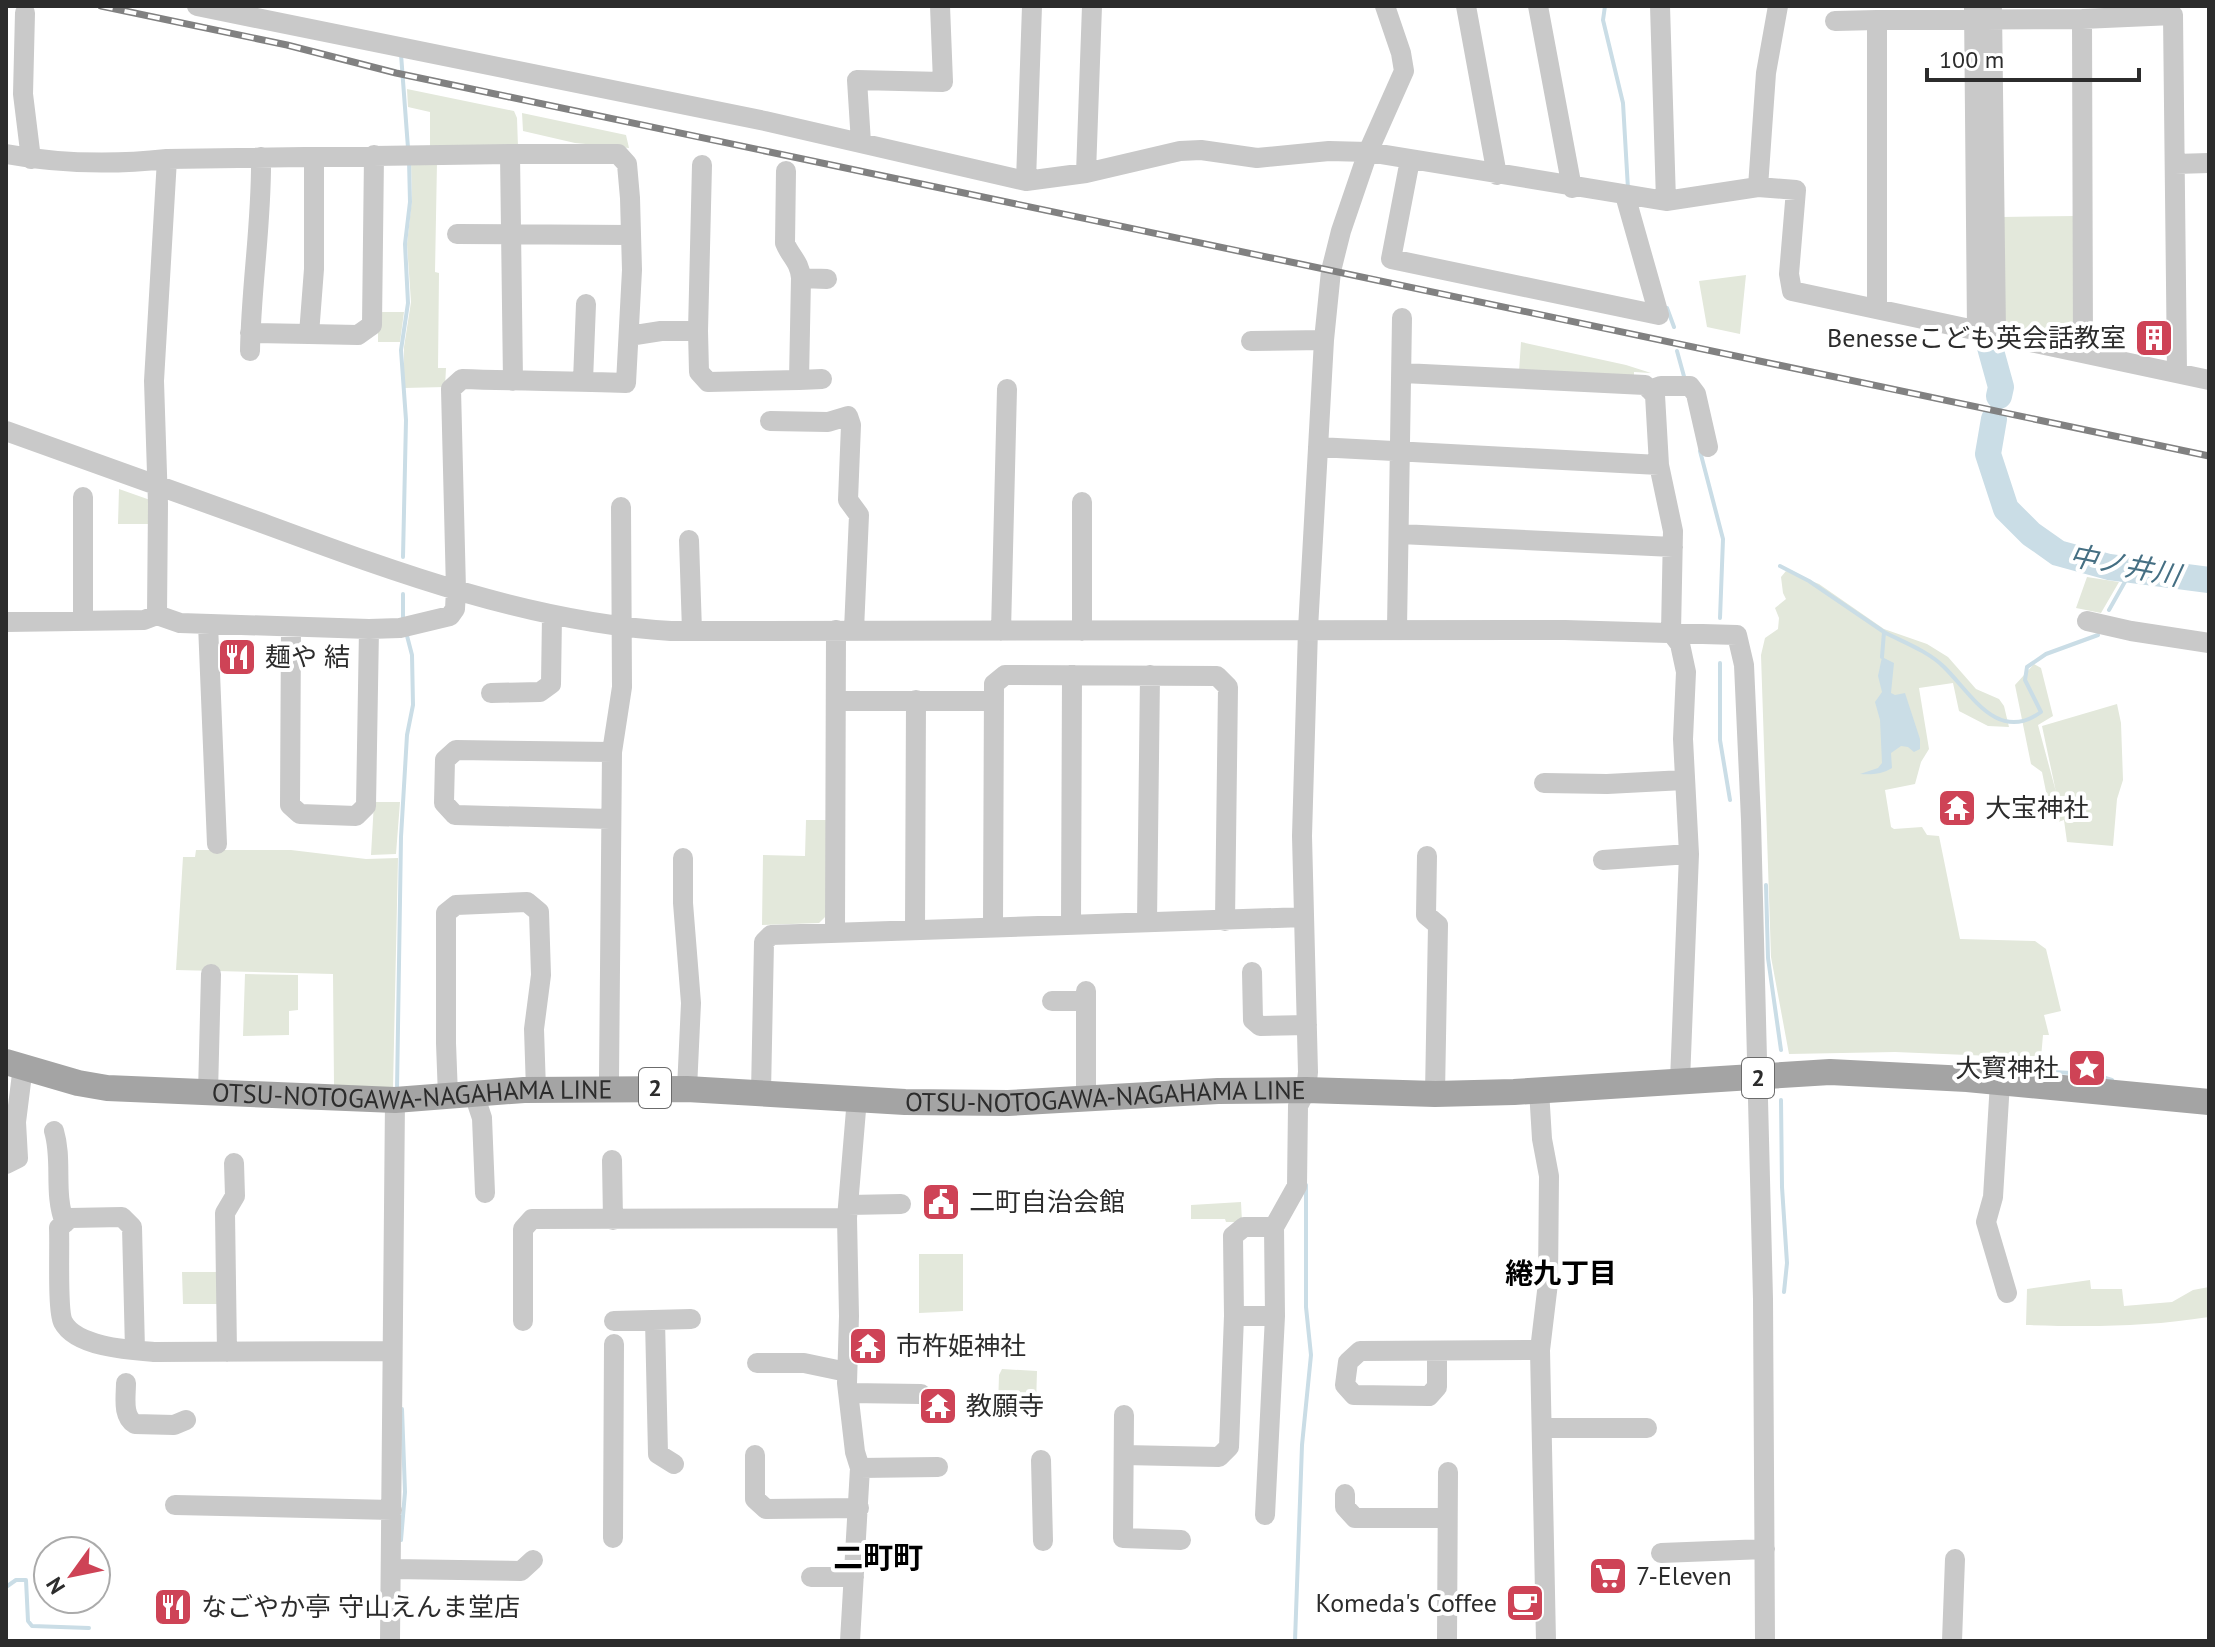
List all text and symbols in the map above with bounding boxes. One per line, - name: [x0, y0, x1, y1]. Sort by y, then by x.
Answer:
- scale bar: [1927, 32, 2139, 82]
- text: 100 m: [1939, 44, 2004, 75]
- building icon: Benesseこども英会話教室: [2133, 317, 2175, 359]
- place label: Benesseこども英会話教室: [1827, 321, 2126, 354]
- water label: 中ノ井川: [2067, 536, 2187, 594]
- restaurant icon: 麺や 結: [216, 636, 258, 678]
- place label: 麺や 結: [265, 640, 350, 673]
- temple icon: 大宝神社: [1936, 787, 1978, 829]
- place label: 大宝神社: [1985, 791, 2089, 824]
- place icon: 大寳神社: [2066, 1047, 2108, 1089]
- place label: 大寳神社: [1955, 1051, 2059, 1084]
- road number: 2: [1742, 1058, 1774, 1098]
- road number: 2: [639, 1068, 671, 1108]
- street label: OTSU-NOTOGAWA-NAGAHAMA LINE: [211, 1072, 613, 1116]
- street label: OTSU-NOTOGAWA-NAGAHAMA LINE: [905, 1073, 1306, 1119]
- public building icon: 二町自治会館: [920, 1181, 962, 1223]
- place label: 二町自治会館: [969, 1185, 1125, 1218]
- district label: 綣九丁目: [1505, 1254, 1617, 1291]
- temple icon: 市杵姫神社: [847, 1325, 889, 1367]
- place label: 市杵姫神社: [896, 1329, 1026, 1362]
- temple icon: 教願寺: [917, 1385, 959, 1427]
- place label: 教願寺: [966, 1389, 1044, 1422]
- north arrow: [32, 1535, 112, 1615]
- district label: 二町町: [833, 1537, 923, 1576]
- supermarket icon: 7-Eleven: [1587, 1555, 1629, 1597]
- place label: 7-Eleven: [1636, 1559, 1732, 1592]
- text: N: [40, 1572, 71, 1600]
- cafe icon: Komeda's Coffee: [1504, 1582, 1546, 1624]
- restaurant icon: なごやか亭 守山えんま堂店: [152, 1586, 194, 1628]
- place label: Komeda's Coffee: [1316, 1586, 1497, 1619]
- place label: なごやか亭 守山えんま堂店: [201, 1590, 520, 1623]

